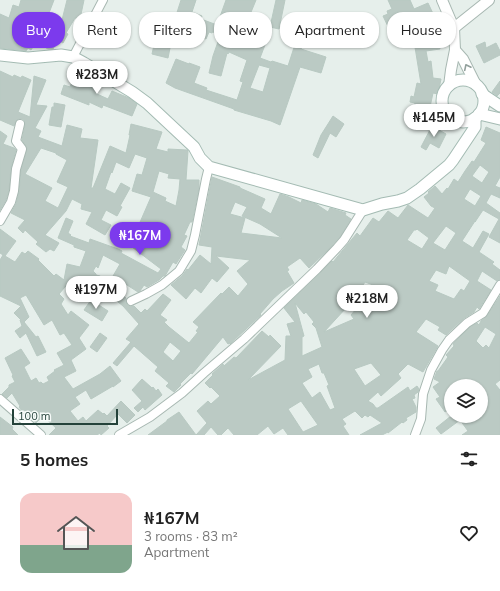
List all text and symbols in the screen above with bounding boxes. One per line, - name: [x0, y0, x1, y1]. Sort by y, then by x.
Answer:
- chip: Buy: [12, 12, 65, 48]
- chip: Rent: [73, 12, 131, 48]
- chip: Filters: [139, 12, 206, 48]
- chip: New: [214, 12, 272, 48]
- chip: Apartment: [280, 12, 379, 48]
- chip: House: [387, 12, 456, 48]
- pin: ₦283M: [69, 61, 125, 95]
- one-way arrow: [464, 63, 472, 71]
- text: ₦283M: [76, 66, 118, 82]
- pin: ₦145M: [406, 104, 462, 138]
- text: ₦145M: [413, 109, 455, 125]
- pin: ₦167M: [112, 222, 168, 256]
- text: ₦167M: [119, 227, 161, 243]
- pin: ₦197M: [68, 276, 124, 310]
- text: ₦197M: [75, 281, 117, 297]
- pin: ₦218M: [339, 285, 395, 319]
- text: ₦218M: [346, 290, 388, 306]
- map controls: [444, 379, 488, 423]
- button: layers: [444, 379, 488, 423]
- scale bar: [12, 407, 118, 426]
- text: 100 m: [18, 409, 50, 423]
- icon: filters: [458, 448, 480, 470]
- text: 5 homes: [20, 449, 88, 470]
- text: ₦167M: [144, 507, 200, 528]
- icon: home: [52, 509, 100, 557]
- icon: heart: [458, 522, 480, 544]
- text: 3 rooms · 83 m²: [144, 528, 238, 544]
- text: Apartment: [144, 544, 209, 560]

